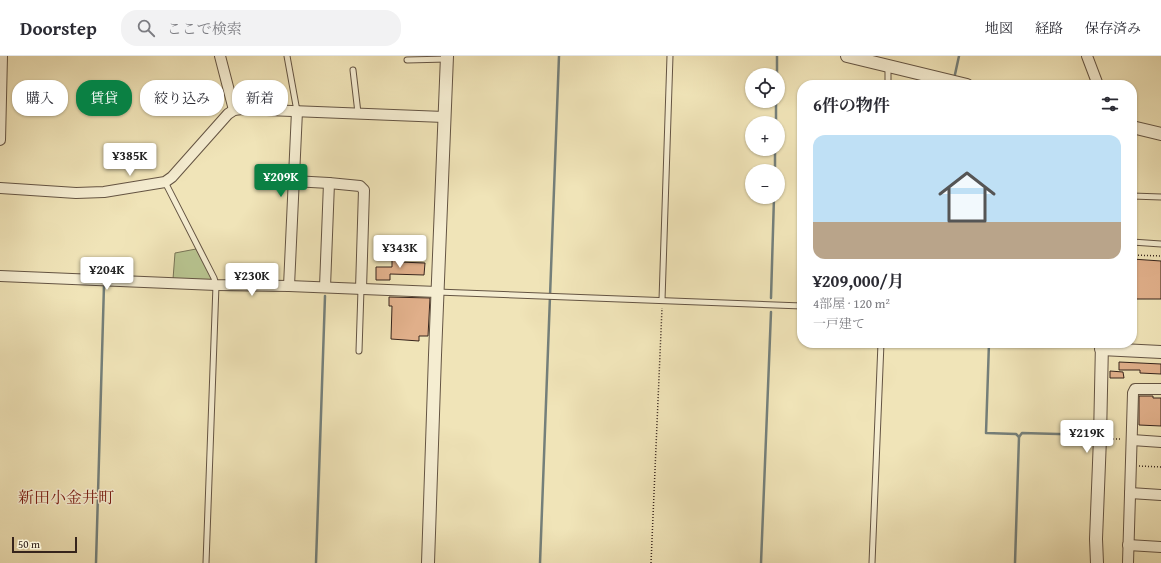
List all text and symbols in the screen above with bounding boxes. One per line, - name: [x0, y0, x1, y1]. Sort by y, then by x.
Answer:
- search box: [121, 10, 401, 46]
- text: Doorstep: [20, 14, 97, 42]
- icon: search: [135, 17, 157, 39]
- text: ここで検索: [167, 18, 242, 39]
- text: 地図: [985, 18, 1013, 38]
- text: 経路: [1035, 18, 1063, 38]
- text: 保存済み: [1085, 18, 1141, 38]
- map controls: [745, 68, 785, 204]
- button: locate: [745, 68, 785, 108]
- chip: 購入: [12, 80, 68, 116]
- chip: 賃貸: [76, 80, 132, 116]
- chip: 絞り込み: [140, 80, 224, 116]
- chip: 新着: [232, 80, 288, 116]
- text: 6件の物件: [813, 92, 890, 117]
- icon: filters: [1099, 93, 1121, 115]
- button: +: [745, 116, 785, 156]
- pin: ¥385K: [102, 143, 158, 177]
- text: ¥385K: [112, 146, 148, 165]
- icon: home: [931, 161, 1003, 233]
- pin: ¥209K: [253, 164, 309, 198]
- button: −: [745, 164, 785, 204]
- text: ¥209K: [263, 167, 299, 186]
- pin: ¥343K: [372, 235, 428, 269]
- text: ¥343K: [382, 238, 418, 257]
- pin: ¥204K: [79, 257, 135, 291]
- text: ¥204K: [89, 260, 125, 279]
- pin: ¥230K: [224, 263, 280, 297]
- text: ¥230K: [234, 266, 270, 285]
- text: ¥209,000/月: [813, 268, 905, 293]
- text: 4部屋 · 120 m²: [813, 294, 890, 313]
- text: 一戸建て: [813, 314, 865, 333]
- pin: ¥219K: [1059, 420, 1115, 454]
- text: ¥219K: [1069, 423, 1105, 442]
- district label: 新田小金井町: [18, 485, 114, 509]
- scale bar: [12, 535, 77, 554]
- text: 50 m: [18, 536, 40, 552]

